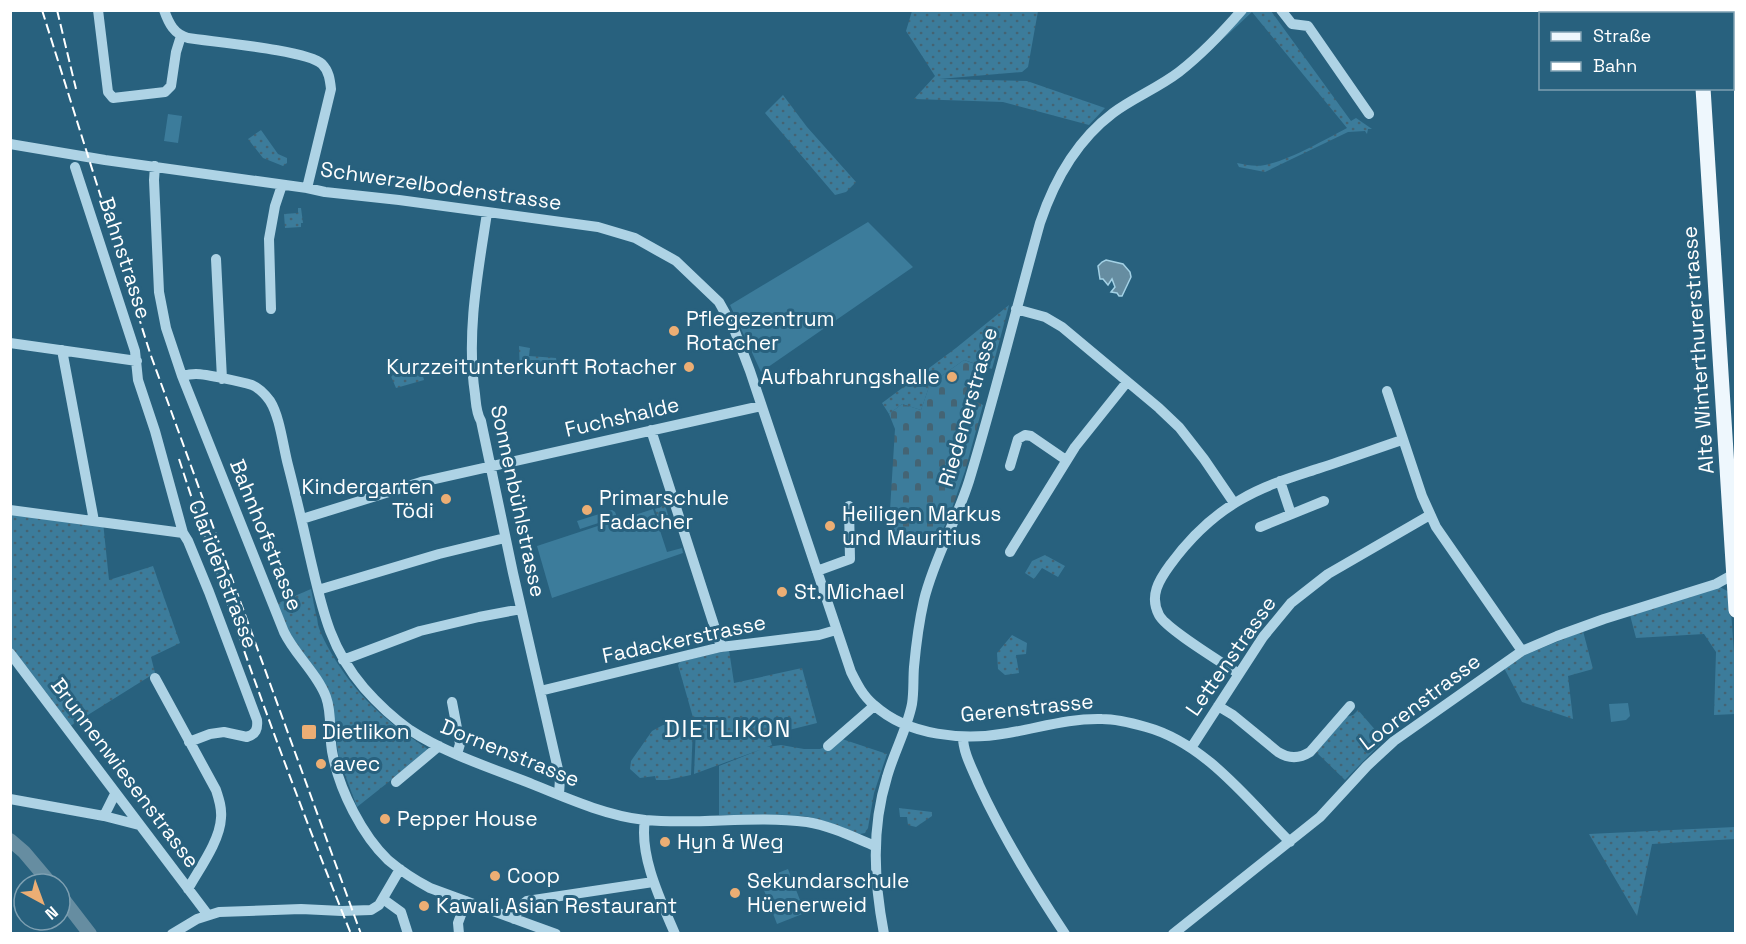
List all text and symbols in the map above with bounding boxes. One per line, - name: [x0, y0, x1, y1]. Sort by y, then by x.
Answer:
- legend: [1539, 12, 1734, 90]
- text: Straße: [1593, 24, 1651, 47]
- text: Bahn: [1593, 54, 1637, 77]
- street label: Schwerzelbodenstrasse: [319, 155, 563, 216]
- street label: Bahnstrasse: [93, 194, 158, 322]
- street label: Alte Winterthurerstrasse: [1675, 225, 1720, 475]
- place label: Pflegezentrum Rotacher: [686, 305, 835, 356]
- marker: Pflegezentrum Rotacher: [667, 324, 681, 338]
- street label: Riedenerstrasse: [932, 324, 1003, 490]
- place label: Kurzzeitunterkunft Rotacher: [386, 353, 677, 380]
- marker: Kurzzeitunterkunft Rotacher: [682, 360, 696, 374]
- place label: Aufbahrungshalle: [760, 363, 940, 390]
- marker: Aufbahrungshalle: [945, 370, 959, 384]
- street label: Fuchshalde: [562, 390, 682, 443]
- street label: Sonnenbühlstrasse: [485, 402, 552, 600]
- street label: Bahnhofstrasse: [224, 455, 309, 614]
- place label: Kindergarten Tödi: [302, 473, 434, 524]
- place label: Primarschule Fadacher: [599, 484, 729, 535]
- marker: Kindergarten Tödi: [439, 492, 453, 506]
- street label: Claridenstrasse: [183, 496, 264, 652]
- place label: Heiligen Markus und Mauritius: [842, 500, 1001, 551]
- marker: Primarschule Fadacher: [580, 503, 594, 517]
- marker: Heiligen Markus und Mauritius: [823, 519, 837, 533]
- place label: St. Michael: [794, 578, 905, 605]
- marker: St. Michael: [775, 585, 789, 599]
- street label: Lettenstrasse: [1179, 591, 1282, 721]
- street label: Fadackerstrasse: [600, 608, 768, 669]
- street label: Loorenstrasse: [1354, 647, 1486, 756]
- street label: Brunnenwiesenstrasse: [45, 672, 206, 873]
- street label: Gerenstrasse: [959, 687, 1095, 728]
- street label: Dornenstrasse: [437, 712, 584, 793]
- district label: DIETLIKON: [664, 713, 792, 744]
- place label: Dietlikon: [322, 718, 410, 745]
- marker: Dietlikon: [300, 723, 318, 741]
- place label: avec: [333, 750, 380, 777]
- marker: avec: [314, 757, 328, 771]
- place label: Pepper House: [397, 805, 538, 832]
- marker: Pepper House: [378, 812, 392, 826]
- place label: Hyn & Weg: [677, 828, 784, 855]
- marker: Hyn & Weg: [658, 835, 672, 849]
- place label: Coop: [507, 862, 560, 889]
- place label: Sekundarschule Hüenerweid: [747, 867, 909, 918]
- marker: Coop: [488, 869, 502, 883]
- north arrow: [12, 872, 72, 932]
- marker: Sekundarschule Hüenerweid: [728, 886, 742, 900]
- place label: Kawali Asian Restaurant: [436, 892, 677, 919]
- marker: Kawali Asian Restaurant: [417, 899, 431, 913]
- text: N: [41, 901, 62, 924]

